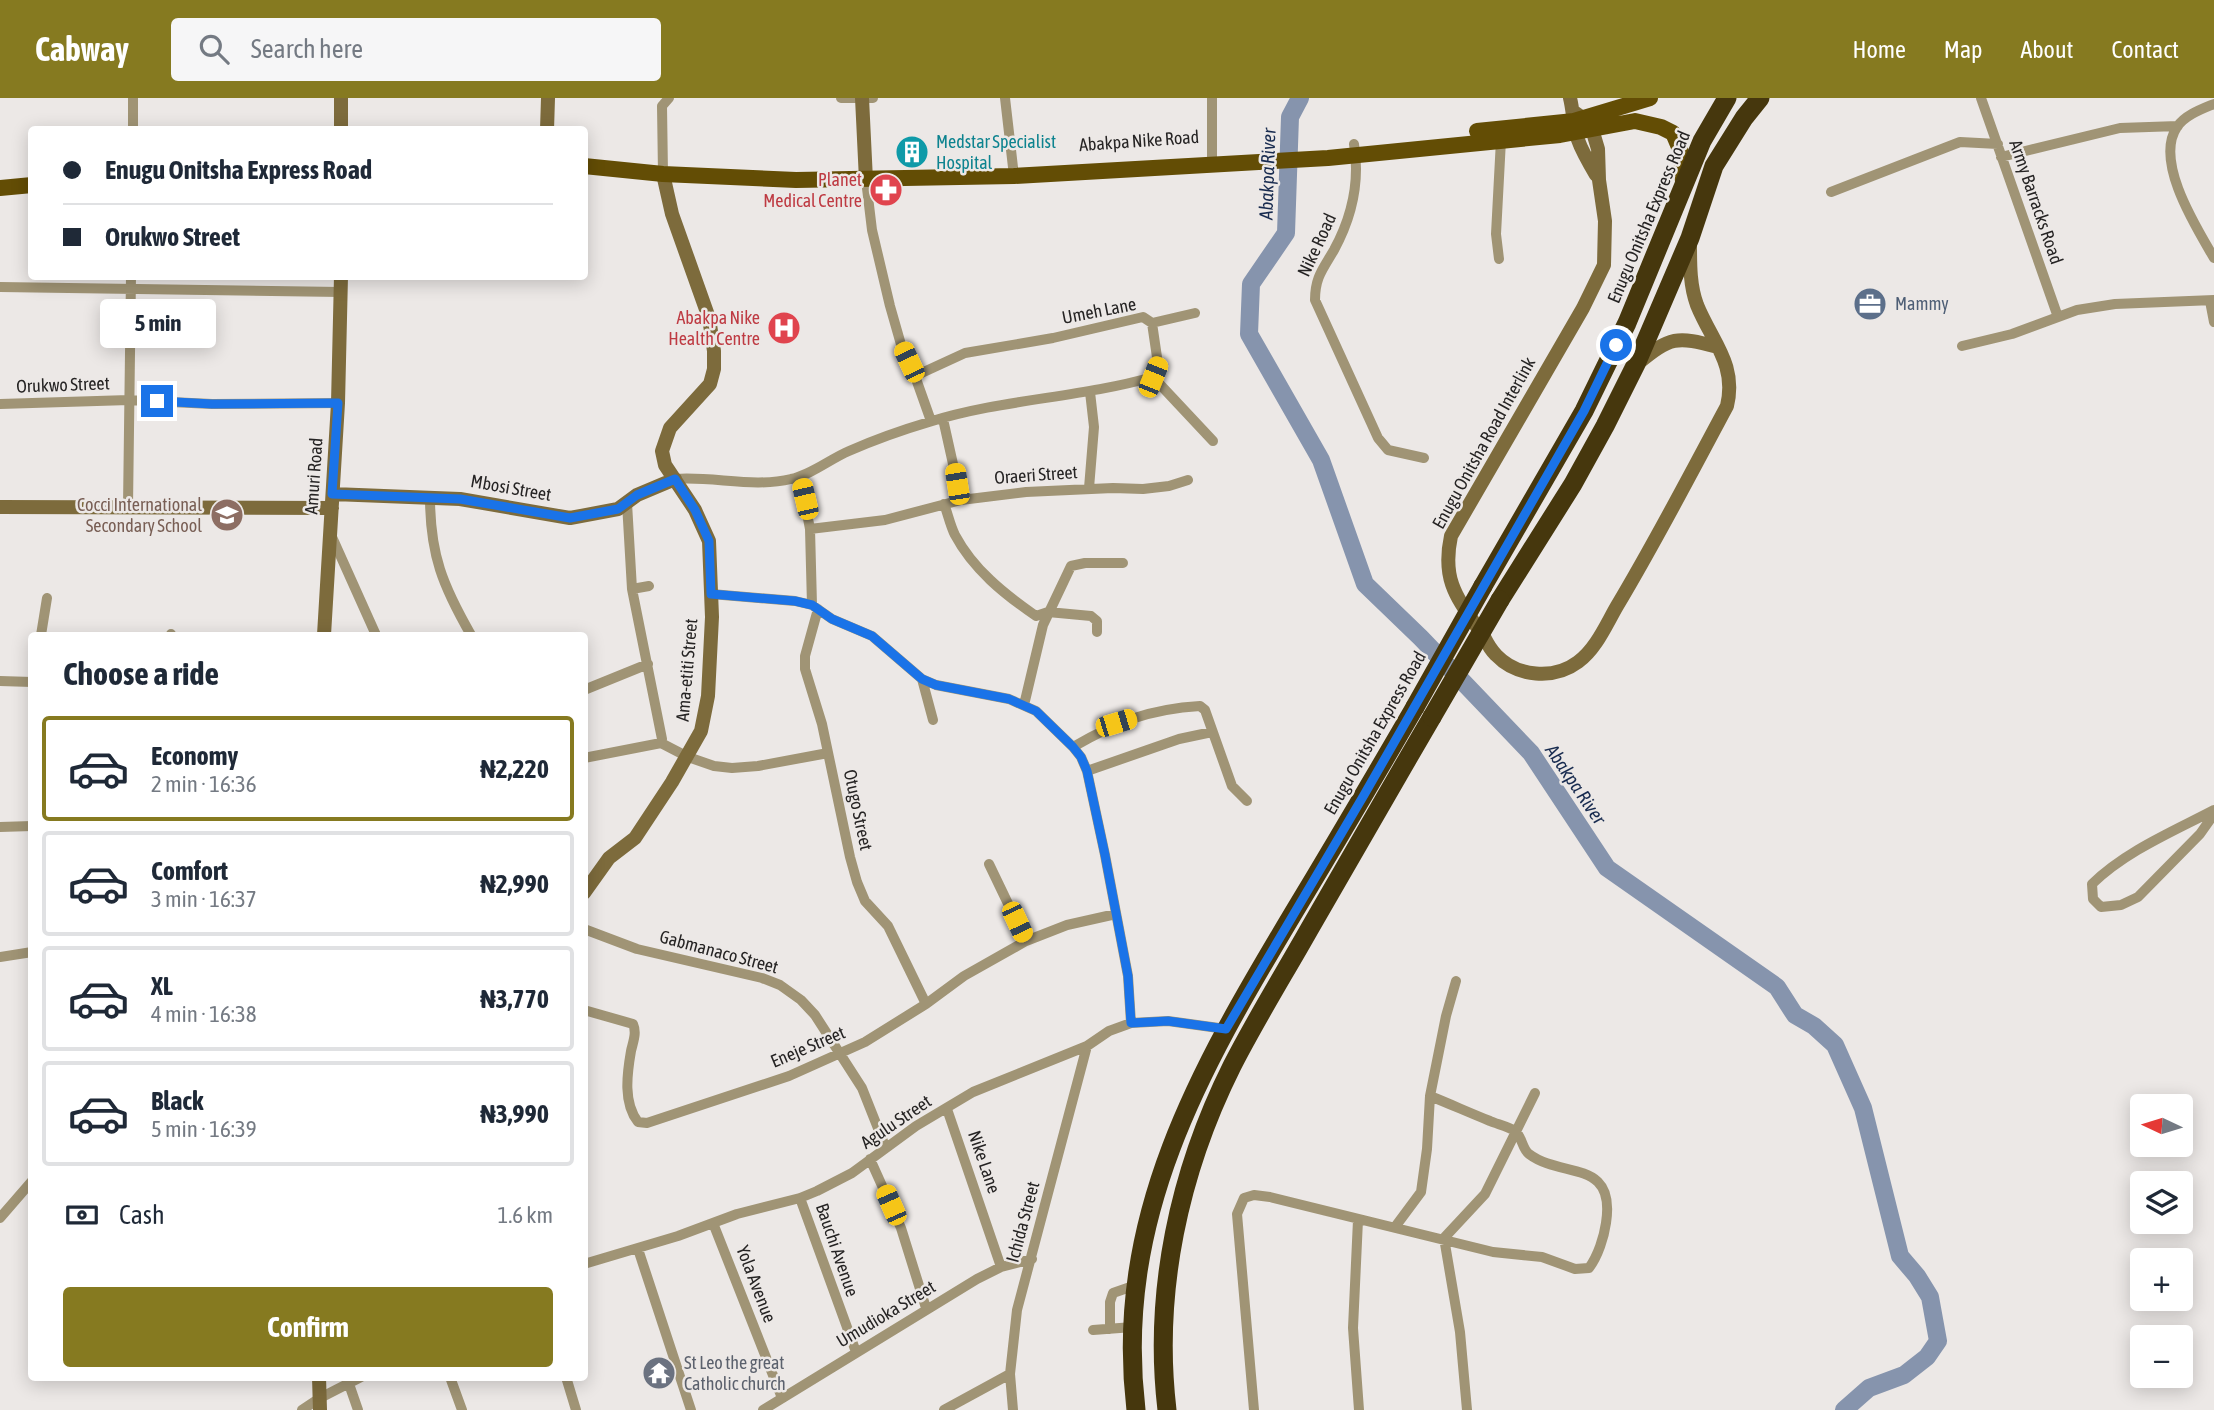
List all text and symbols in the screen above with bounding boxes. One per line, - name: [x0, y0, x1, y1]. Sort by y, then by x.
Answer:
- search box: [171, 18, 661, 81]
- text: Cabway: [35, 30, 129, 68]
- icon: search: [195, 30, 233, 68]
- text: Search here: [251, 34, 363, 64]
- text: Home: [1852, 36, 1906, 63]
- text: Map: [1944, 36, 1982, 63]
- text: About: [2020, 36, 2073, 63]
- text: Contact: [2111, 36, 2179, 63]
- street label: Abakpa Nike Road: [1078, 126, 1200, 155]
- water label: Abakpa River: [1254, 126, 1280, 221]
- street label: Enugu Onitsha Express Road: [1603, 128, 1694, 306]
- place label: Medstar Specialist Hospital: [936, 131, 1056, 173]
- building icon: Medstar Specialist Hospital: [893, 133, 931, 171]
- street label: Army Barracks Road: [2005, 137, 2068, 267]
- text: Enugu Onitsha Express Road: [105, 155, 372, 185]
- place label: Planet Medical Centre: [763, 169, 862, 211]
- pharmacy icon: Planet Medical Centre: [867, 171, 905, 209]
- street label: Nike Road: [1293, 210, 1340, 280]
- text: Orukwo Street: [105, 222, 240, 252]
- office icon: Mammy: [1851, 285, 1889, 323]
- street label: Umeh Lane: [1060, 293, 1138, 328]
- place label: Mammy: [1895, 293, 1949, 314]
- callout: 5 min: [99, 300, 215, 348]
- place label: Abakpa Nike Health Centre: [668, 307, 760, 349]
- hospital icon: Abakpa Nike Health Centre: [765, 309, 803, 347]
- text: 5 min: [135, 310, 181, 336]
- route start: [1600, 329, 1632, 361]
- car: [891, 339, 928, 385]
- street label: Enugu Onitsha Road Interlink: [1428, 353, 1539, 532]
- car: [1136, 354, 1171, 400]
- street label: Orukwo Street: [16, 372, 110, 397]
- route end: [141, 385, 173, 417]
- street label: Amuri Road: [300, 437, 327, 515]
- street label: Oraeri Street: [994, 461, 1078, 488]
- car: [944, 462, 971, 506]
- street label: Mbosi Street: [469, 470, 553, 505]
- car: [791, 476, 820, 522]
- place label: Cocci International Secondary School: [77, 494, 202, 536]
- school or university icon: Cocci International Secondary School: [208, 496, 246, 534]
- street label: Ama-etiti Street: [672, 618, 701, 722]
- street label: Enugu Onitsha Express Road: [1319, 647, 1430, 818]
- text: Choose a ride: [63, 655, 219, 692]
- car: [1093, 707, 1140, 739]
- icon: car: [67, 737, 130, 800]
- water label: Abakpa River: [1541, 739, 1612, 829]
- text: Economy: [151, 741, 238, 771]
- text: ₦2,220: [480, 754, 549, 784]
- street label: Otugo Street: [840, 768, 877, 852]
- text: 2 min · 16:36: [151, 771, 257, 797]
- icon: car: [67, 852, 130, 915]
- text: Comfort: [151, 856, 228, 886]
- text: ₦2,990: [480, 869, 549, 899]
- text: 3 min · 16:37: [151, 886, 257, 912]
- car: [999, 899, 1036, 945]
- street label: Gabmanaco Street: [658, 926, 781, 977]
- icon: car: [67, 967, 130, 1030]
- text: XL: [151, 971, 173, 1001]
- text: ₦3,770: [480, 984, 549, 1014]
- text: 4 min · 16:38: [151, 1001, 257, 1027]
- street label: Eneje Street: [767, 1021, 848, 1072]
- icon: car: [67, 1082, 130, 1145]
- text: Black: [151, 1086, 203, 1116]
- street label: Agulu Street: [856, 1090, 935, 1153]
- north arrow: [2130, 1094, 2193, 1157]
- map controls: [2130, 1094, 2193, 1388]
- text: ₦3,990: [480, 1099, 549, 1129]
- text: 5 min · 16:39: [151, 1116, 257, 1142]
- street label: Nike Lane: [964, 1128, 1005, 1196]
- button: layers: [2130, 1171, 2193, 1234]
- street label: Ichida Street: [1002, 1179, 1043, 1265]
- car: [873, 1182, 910, 1228]
- icon: cash: [63, 1196, 101, 1234]
- text: Cash: [119, 1200, 165, 1230]
- street label: Bauchi Avenue: [812, 1200, 863, 1299]
- text: 1.6 km: [497, 1202, 553, 1228]
- street label: Yola Avenue: [732, 1242, 781, 1325]
- button: +: [2130, 1248, 2193, 1311]
- street label: Umudioka Street: [832, 1276, 939, 1351]
- button: Confirm: [63, 1287, 553, 1367]
- button: −: [2130, 1325, 2193, 1388]
- place label: St Leo the great Catholic church: [684, 1352, 786, 1394]
- temple icon: St Leo the great Catholic church: [640, 1354, 678, 1392]

